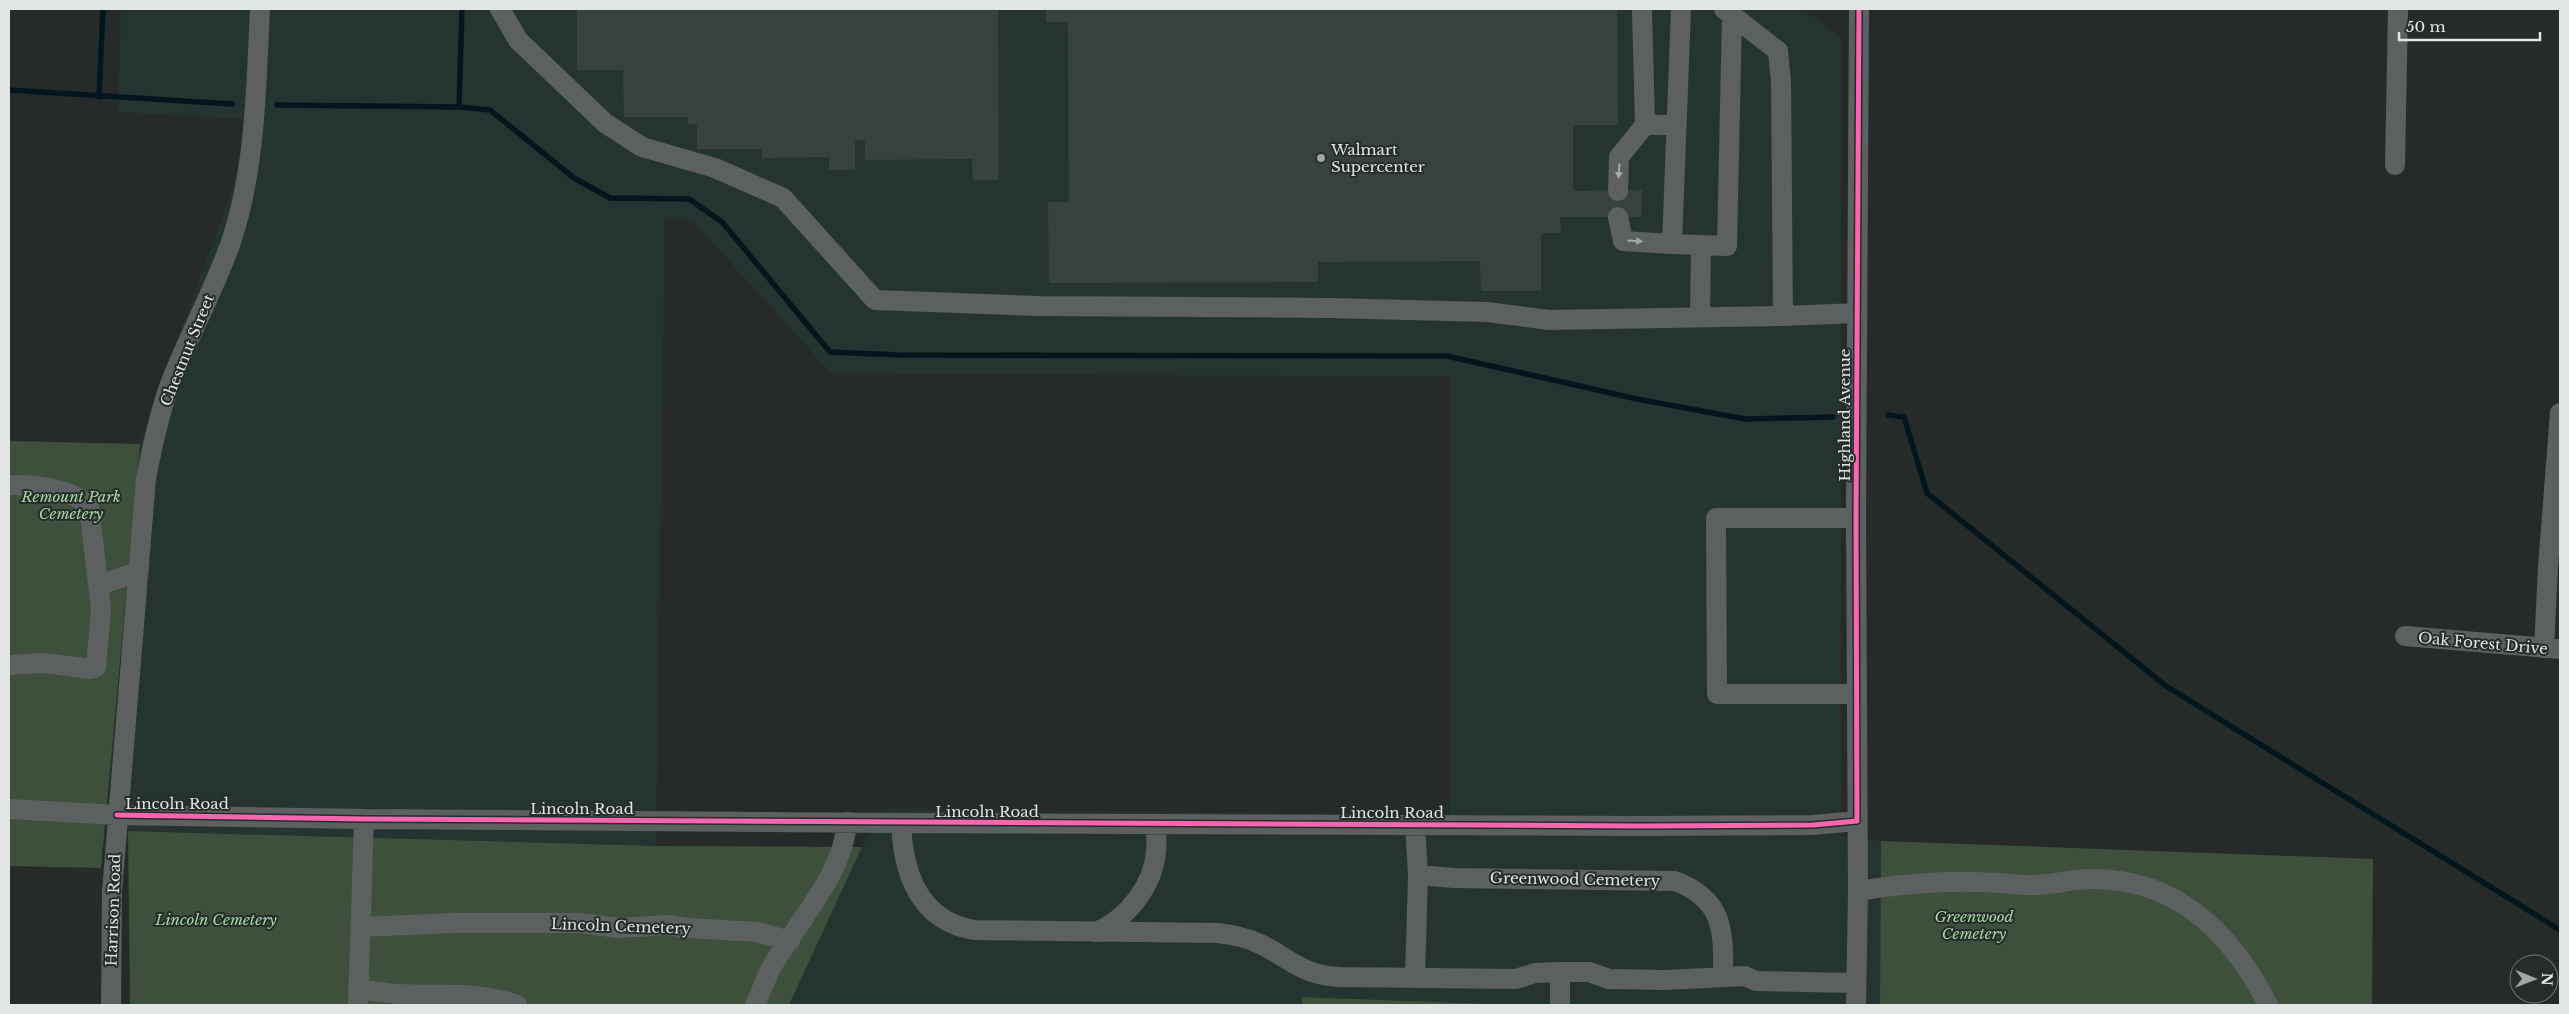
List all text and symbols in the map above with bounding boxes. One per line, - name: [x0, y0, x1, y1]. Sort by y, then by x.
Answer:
- scale bar: [2399, 10, 2540, 42]
- text: 50 m: [2406, 17, 2446, 36]
- place label: Walmart Supercenter: [1330, 140, 1426, 176]
- marker: Walmart Supercenter: [1315, 152, 1327, 164]
- one-way arrow: [1614, 163, 1622, 179]
- one-way arrow: [1628, 238, 1644, 246]
- street label: Chestnut Street: [156, 291, 218, 409]
- street label: Highland Avenue: [1835, 349, 1854, 481]
- park label: Remount Park Cemetery: [20, 487, 121, 523]
- street label: Oak Forest Drive: [2417, 628, 2549, 658]
- street label: Lincoln Road: [125, 794, 229, 813]
- street label: Lincoln Road: [530, 799, 634, 818]
- street label: Lincoln Road: [935, 802, 1039, 821]
- street label: Lincoln Road: [1340, 803, 1444, 822]
- street label: Harrison Road: [102, 853, 124, 967]
- street label: Greenwood Cemetery: [1490, 868, 1661, 890]
- park label: Greenwood Cemetery: [1934, 907, 2014, 943]
- park label: Lincoln Cemetery: [154, 910, 277, 929]
- street label: Lincoln Cemetery: [551, 914, 692, 938]
- north arrow: [2509, 954, 2559, 1004]
- text: N: [2538, 972, 2556, 986]

